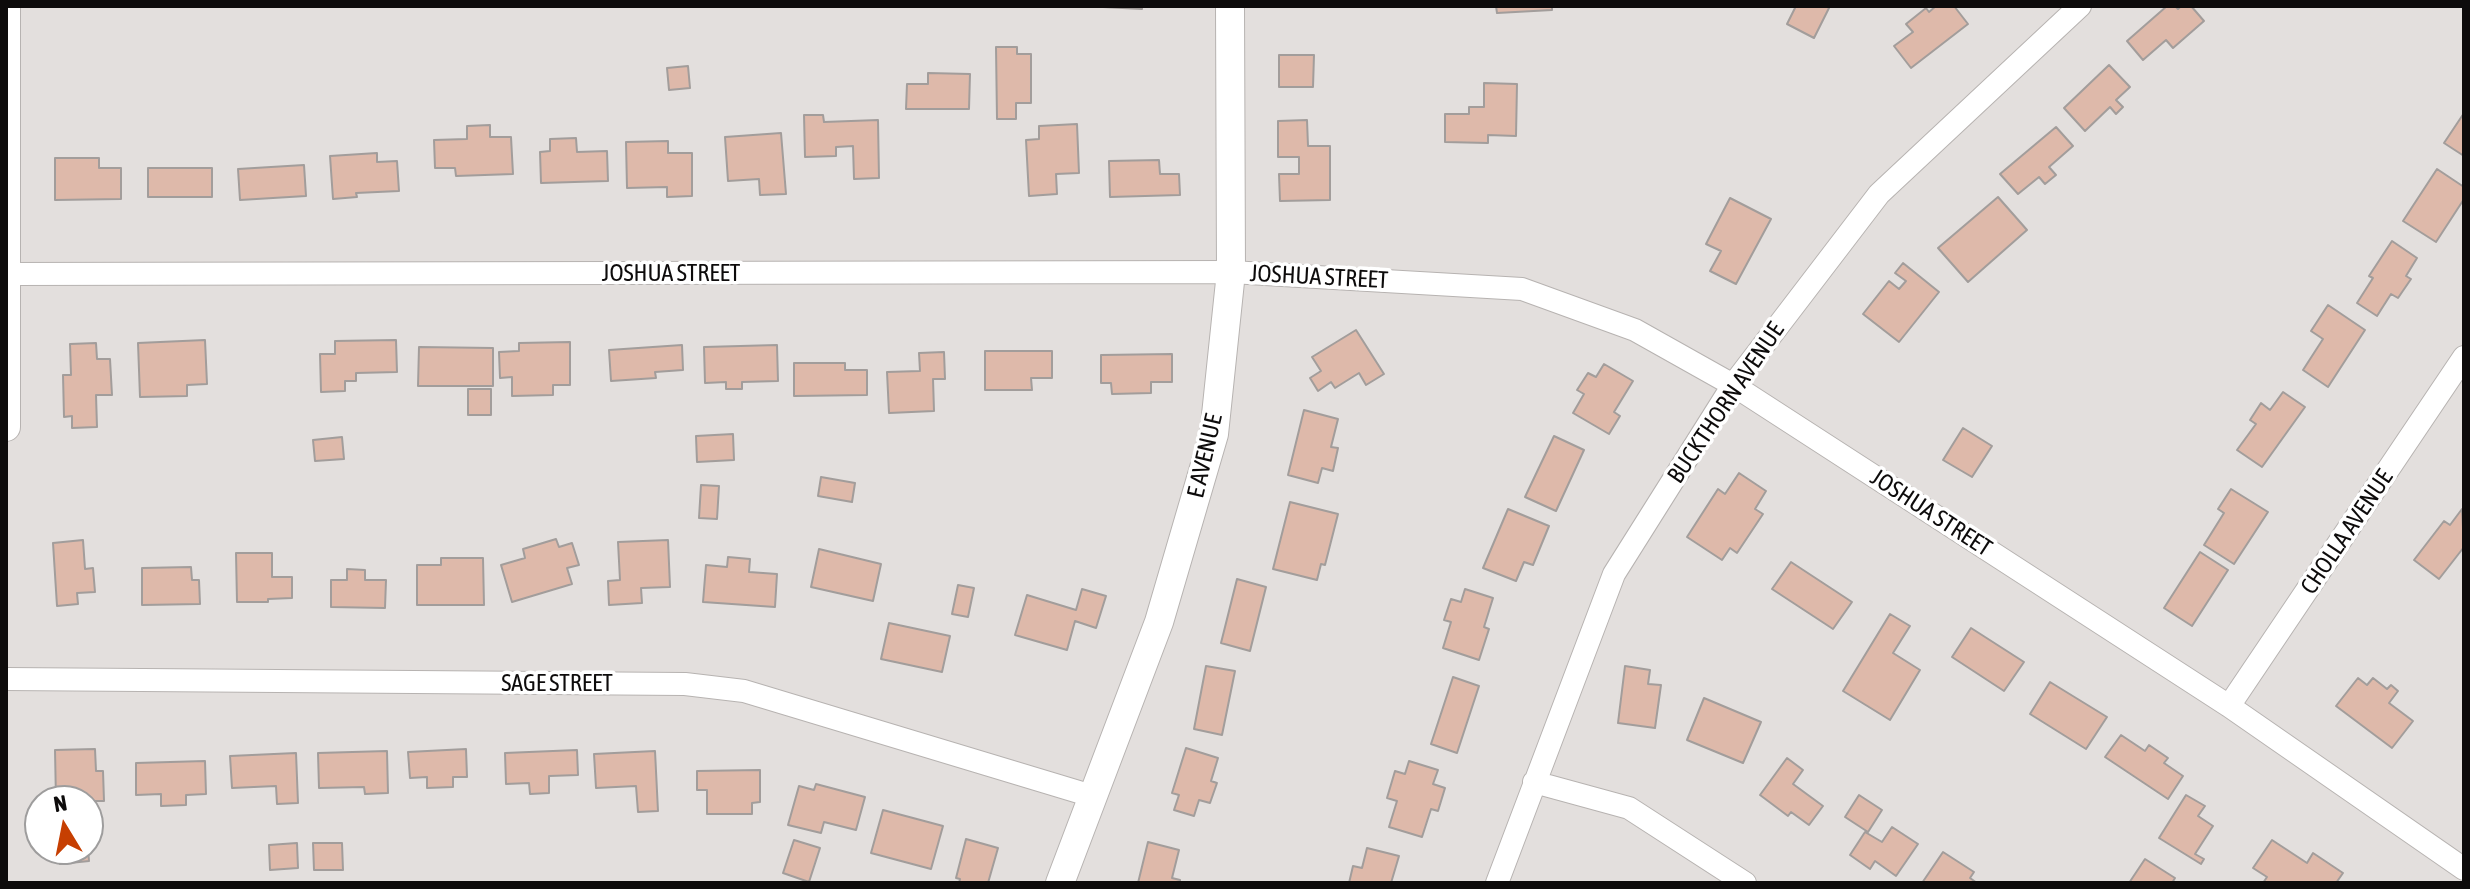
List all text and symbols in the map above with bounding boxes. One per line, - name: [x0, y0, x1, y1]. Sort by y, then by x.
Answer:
- street label: JOSHUA STREET: [602, 259, 740, 287]
- street label: JOSHUA STREET: [1249, 259, 1389, 295]
- street label: BUCKTHORN AVENUE: [1662, 317, 1790, 489]
- street label: E AVENUE: [1181, 411, 1229, 501]
- street label: JOSHUA STREET: [1865, 463, 1997, 563]
- street label: CHOLLA AVENUE: [2295, 464, 2399, 600]
- street label: SAGE STREET: [501, 669, 613, 697]
- north arrow: [24, 785, 104, 865]
- text: N: [52, 789, 69, 817]

